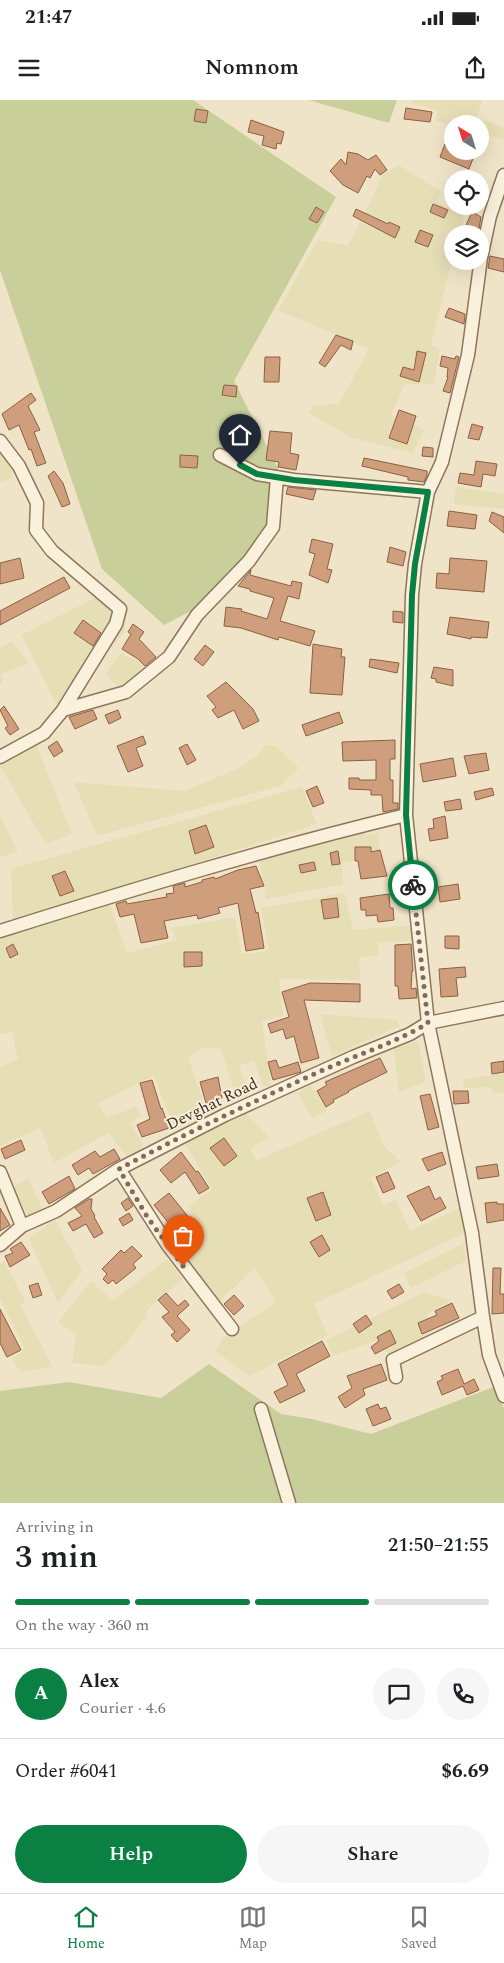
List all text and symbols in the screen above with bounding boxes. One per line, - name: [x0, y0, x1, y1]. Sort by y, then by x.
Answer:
- text: 21:47: [25, 3, 73, 32]
- text: Nomnom: [205, 51, 299, 84]
- icon: menu: [15, 54, 43, 82]
- icon: share: [461, 54, 489, 82]
- north arrow: [444, 115, 489, 160]
- map controls: [444, 115, 489, 270]
- button: locate: [444, 170, 489, 215]
- button: layers: [444, 225, 489, 270]
- pin: [219, 414, 261, 465]
- icon: home: [226, 421, 254, 449]
- courier: [388, 860, 438, 910]
- icon: bike: [399, 871, 427, 899]
- street label: Devghat Road: [162, 1071, 262, 1137]
- pin: [162, 1215, 204, 1266]
- icon: bag: [169, 1222, 197, 1250]
- text: Arriving in: [15, 1515, 94, 1539]
- text: 21:50–21:55: [388, 1531, 489, 1560]
- text: 3 min: [15, 1533, 98, 1582]
- text: On the way · 360 m: [15, 1613, 149, 1637]
- text: Alex: [79, 1667, 120, 1696]
- button: chat: [373, 1668, 425, 1720]
- button: phone: [437, 1668, 489, 1720]
- text: A: [34, 1679, 48, 1708]
- text: Courier · 4.6: [79, 1696, 166, 1720]
- text: Order #6041: [15, 1757, 118, 1786]
- text: $6.69: [441, 1757, 489, 1786]
- button: Help: [15, 1825, 247, 1883]
- button: Share: [257, 1825, 489, 1883]
- tab: Home: [67, 1903, 105, 1954]
- tab: Map: [239, 1903, 267, 1954]
- tab: Saved: [401, 1903, 437, 1954]

